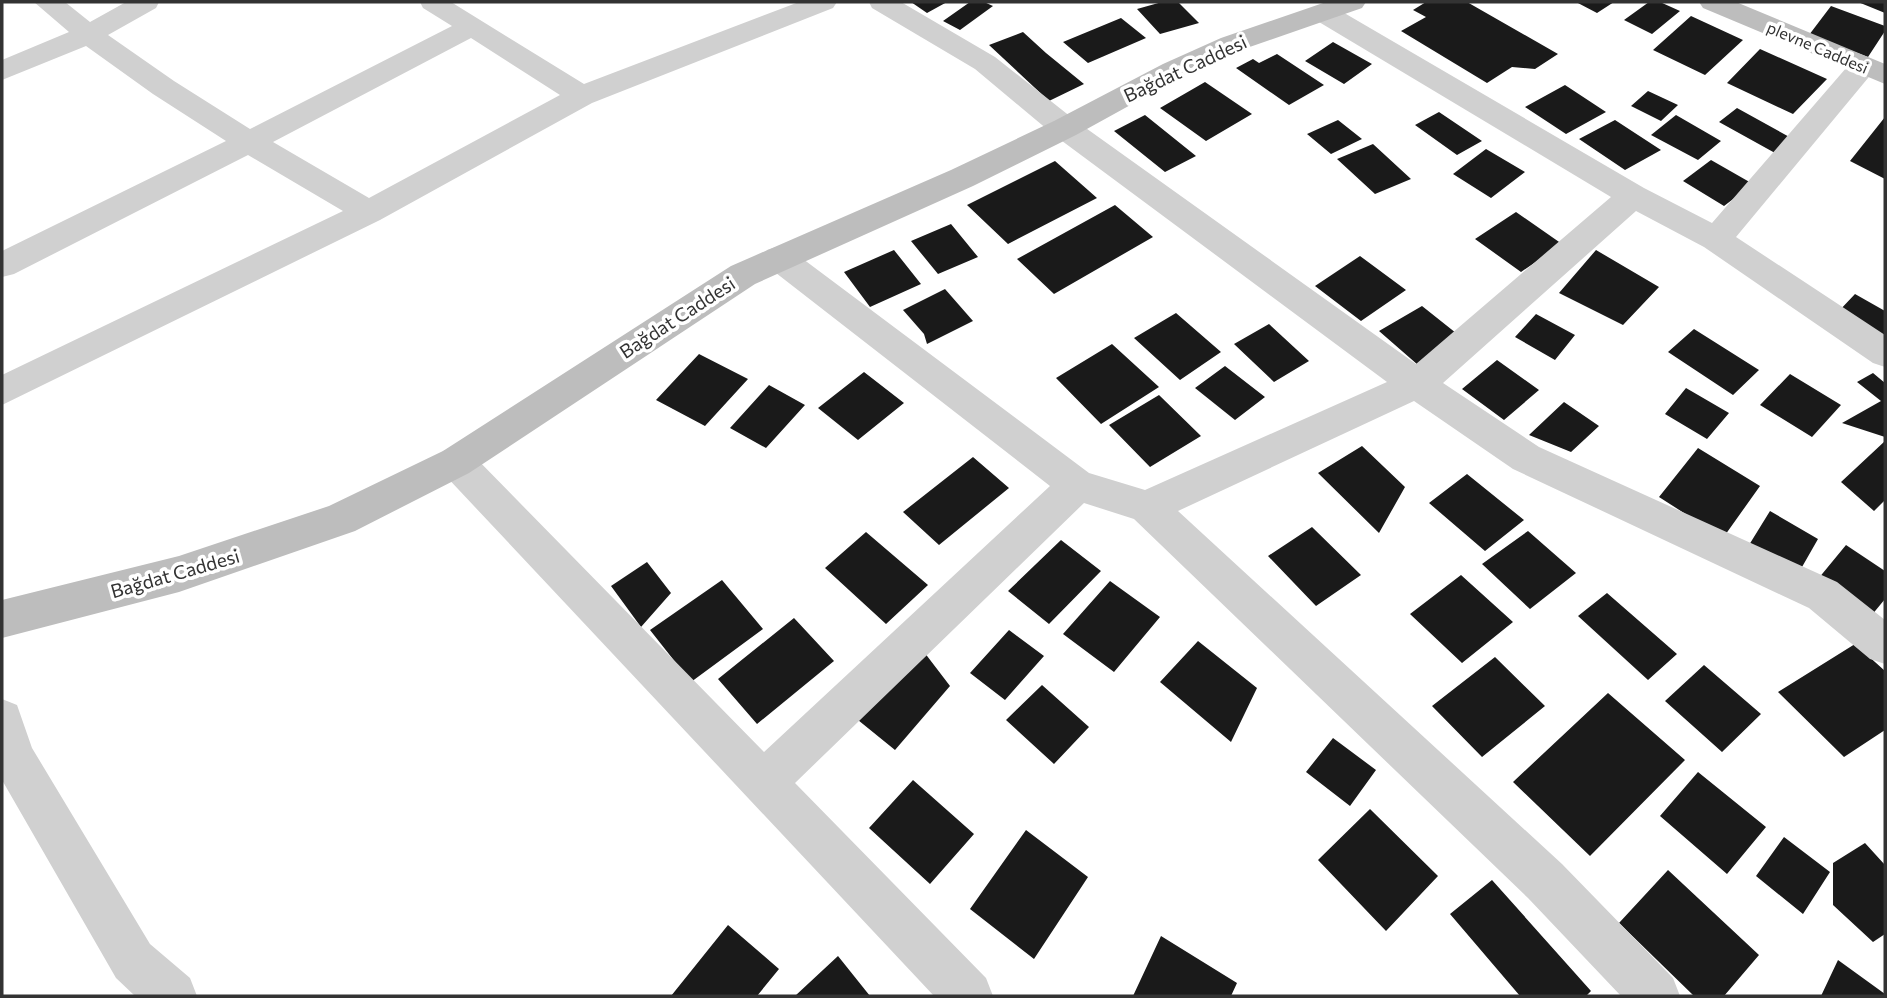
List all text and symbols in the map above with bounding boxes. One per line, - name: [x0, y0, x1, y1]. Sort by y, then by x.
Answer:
- street label: plevne Caddesi: [1764, 17, 1872, 77]
- street label: Bağdat Caddesi: [1120, 29, 1250, 107]
- street label: Bağdat Caddesi: [615, 271, 739, 363]
- street label: Bağdat Caddesi: [108, 544, 242, 602]

